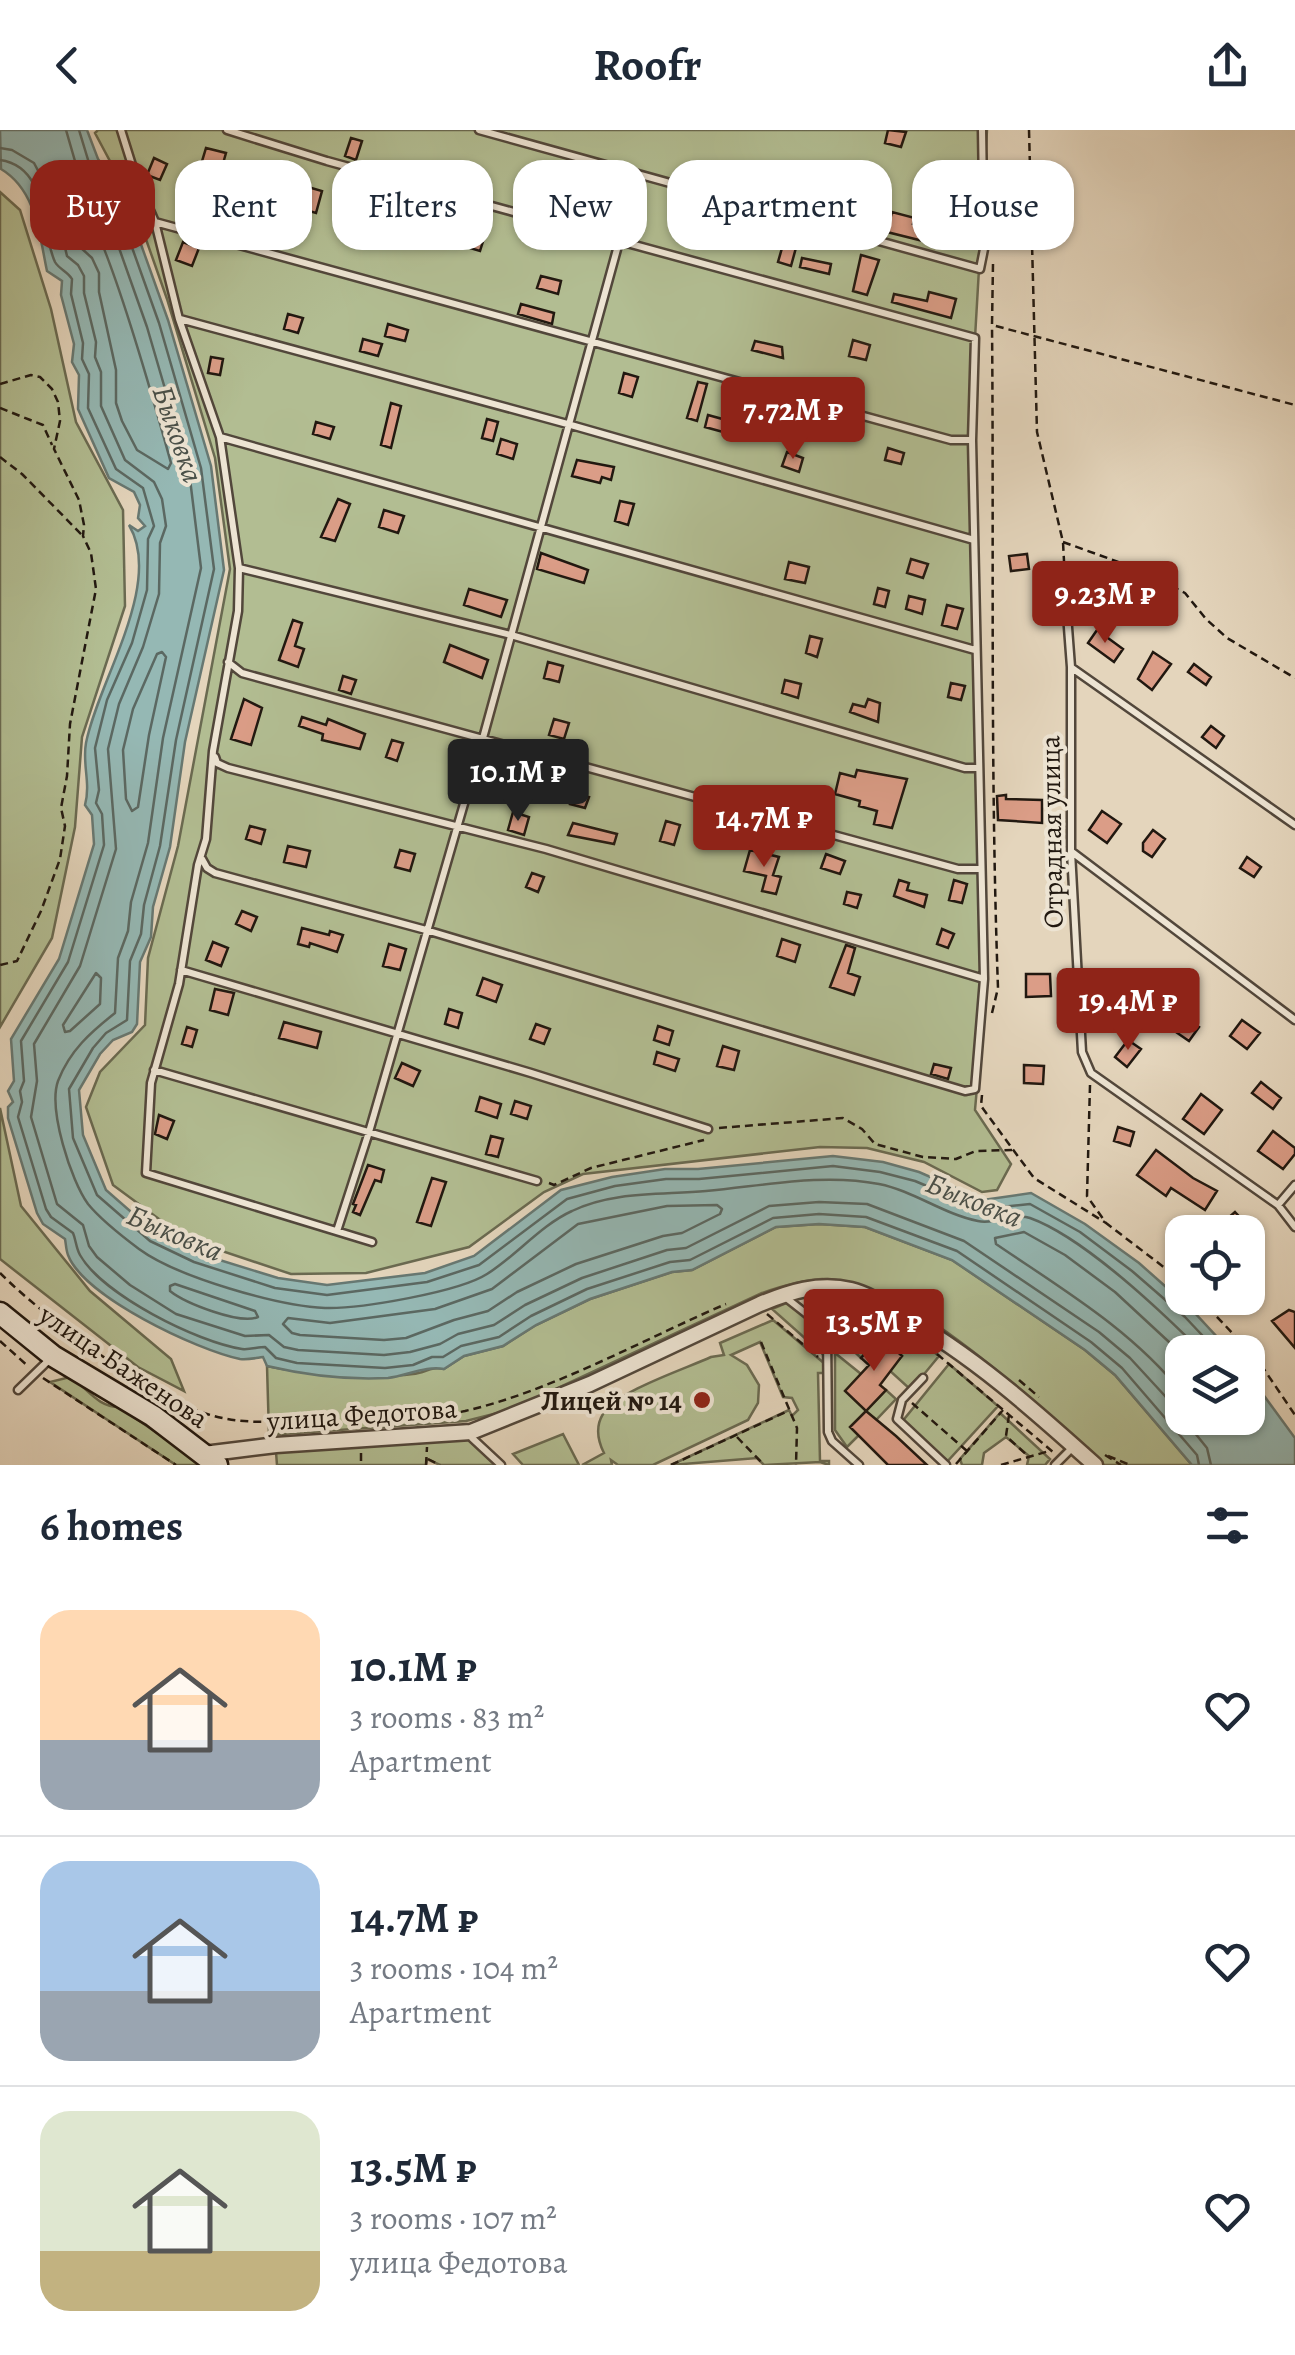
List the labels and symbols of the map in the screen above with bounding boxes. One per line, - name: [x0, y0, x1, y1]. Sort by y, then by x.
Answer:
- pin: 7.72M ₽: [701, 377, 885, 462]
- water label: Быковка: [143, 380, 213, 488]
- pin: 9.23M ₽: [1013, 561, 1197, 646]
- street label: Отрадная улица: [1031, 735, 1073, 929]
- pin: 10.1M ₽: [426, 739, 610, 824]
- pin: 14.7M ₽: [672, 785, 856, 870]
- pin: 19.4M ₽: [1036, 968, 1220, 1053]
- water label: Быковка: [920, 1163, 1028, 1237]
- water label: Быковка: [121, 1195, 229, 1271]
- pin: 13.5M ₽: [782, 1289, 966, 1374]
- street label: улица Баженова: [31, 1296, 216, 1438]
- place label: Лицей № 14: [541, 1382, 682, 1420]
- street label: улица Федотова: [265, 1389, 458, 1441]
- marker: Лицей № 14: [691, 1389, 713, 1411]

